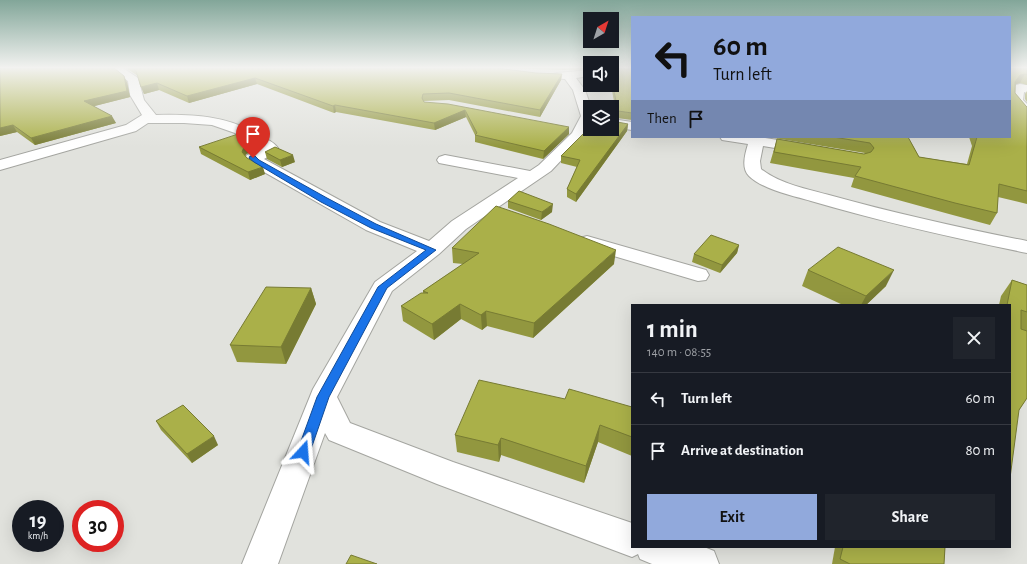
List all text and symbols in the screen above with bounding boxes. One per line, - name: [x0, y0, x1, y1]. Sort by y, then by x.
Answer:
- north arrow: [583, 12, 619, 48]
- map controls: [583, 12, 619, 136]
- icon: left: [647, 32, 699, 84]
- text: 60 m: [713, 33, 768, 61]
- button: sound: [583, 56, 619, 92]
- text: Turn left: [713, 66, 772, 84]
- button: layers: [583, 100, 619, 136]
- icon: arrive: [685, 108, 707, 130]
- text: Then: [647, 111, 677, 126]
- pin: [236, 117, 270, 158]
- icon: arrive: [242, 123, 264, 145]
- button: close: [953, 317, 995, 359]
- text: 1 min: [647, 318, 698, 342]
- text: 140 m · 08:55: [647, 346, 711, 359]
- icon: left: [647, 388, 669, 410]
- text: Turn left: [681, 391, 732, 406]
- text: 60 m: [966, 391, 995, 406]
- position arrow: [282, 431, 324, 473]
- icon: arrive: [647, 440, 669, 462]
- text: Arrive at destination: [681, 443, 804, 458]
- text: 80 m: [965, 443, 995, 458]
- button: Exit: [647, 494, 817, 540]
- button: Share: [825, 494, 995, 540]
- speed limit sign: 30: [72, 500, 124, 552]
- text: 19: [30, 511, 46, 531]
- text: km/h: [28, 531, 48, 541]

